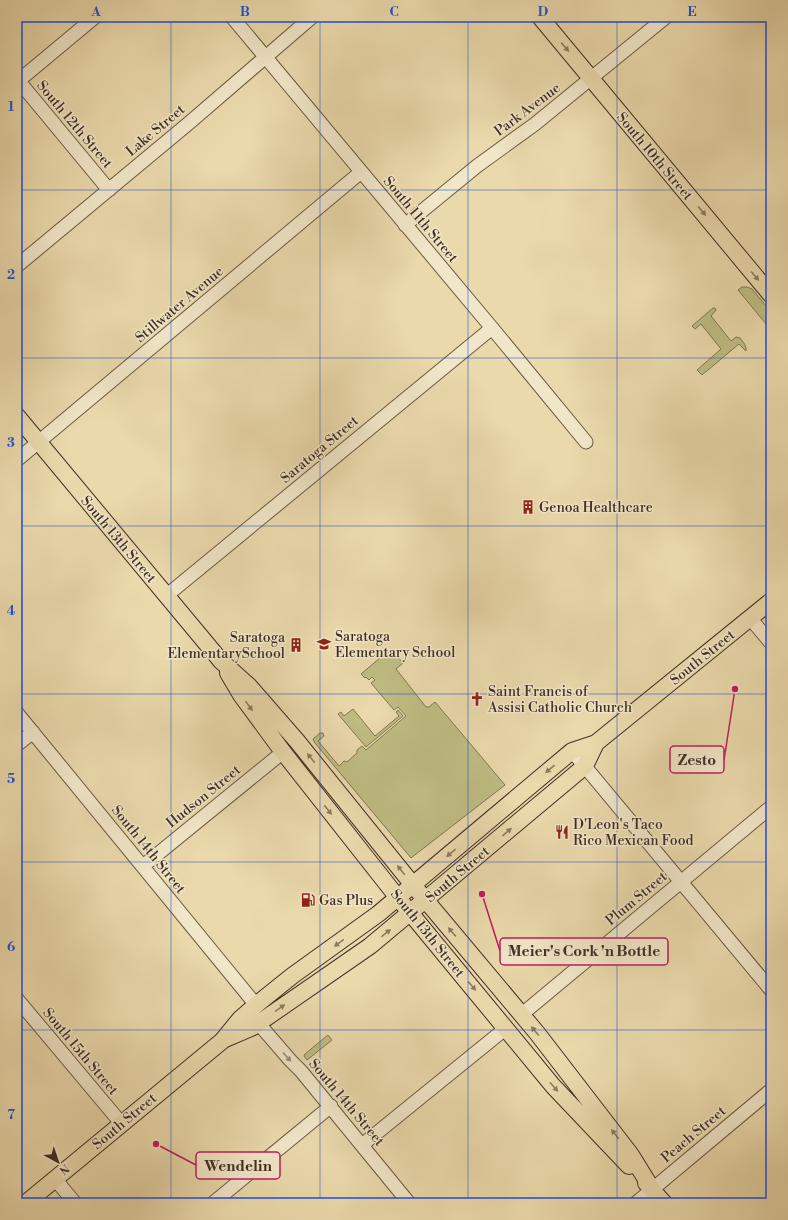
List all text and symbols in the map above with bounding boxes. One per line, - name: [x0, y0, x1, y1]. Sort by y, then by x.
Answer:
- text: A: [90, 4, 101, 20]
- text: B: [240, 4, 250, 20]
- text: C: [389, 4, 399, 20]
- text: D: [538, 4, 548, 20]
- text: E: [687, 4, 697, 20]
- one-way arrow: [560, 42, 569, 52]
- street label: South 12th Street: [32, 77, 116, 172]
- street label: Park Avenue: [491, 79, 564, 141]
- text: 1: [8, 99, 15, 115]
- street label: Lake Street: [122, 101, 189, 161]
- street label: South 10th Street: [612, 109, 696, 204]
- street label: South 11th Street: [379, 173, 462, 266]
- one-way arrow: [697, 206, 706, 217]
- street label: Stillwater Avenue: [132, 263, 227, 347]
- text: 2: [7, 267, 15, 283]
- one-way arrow: [751, 270, 760, 281]
- street label: Saratoga Street: [277, 412, 362, 488]
- text: 3: [7, 435, 15, 451]
- street label: South 13th Street: [77, 492, 160, 587]
- building icon: Genoa Healthcare: [520, 499, 536, 515]
- place label: Genoa Healthcare: [539, 499, 653, 517]
- text: 4: [7, 603, 16, 619]
- street label: South Street: [667, 626, 739, 689]
- place label: Saratoga Elementary School: [335, 628, 455, 662]
- place label: Saratoga ElementarySchool: [168, 629, 286, 663]
- school or university icon: Saratoga Elementary School: [316, 636, 332, 652]
- building icon: Saratoga ElementarySchool: [288, 637, 304, 653]
- place label: Saint Francis of Assisi Catholic Church: [487, 683, 633, 717]
- church icon: Saint Francis of Assisi Catholic Church: [469, 691, 485, 707]
- one-way arrow: [245, 701, 253, 712]
- callout: Zesto: [670, 746, 724, 773]
- text: Zesto: [678, 751, 716, 770]
- one-way arrow: [306, 753, 315, 764]
- street label: Hudson Street: [163, 761, 244, 832]
- one-way arrow: [545, 764, 556, 773]
- text: 5: [7, 771, 15, 787]
- street label: South 14th Street: [107, 802, 189, 897]
- one-way arrow: [324, 804, 332, 815]
- place label: D'Leon's Taco Rico Mexican Food: [573, 816, 694, 850]
- restaurant icon: D'Leon's Taco Rico Mexican Food: [554, 824, 570, 840]
- one-way arrow: [502, 827, 513, 836]
- street label: South Street: [422, 843, 493, 907]
- one-way arrow: [446, 848, 457, 857]
- one-way arrow: [397, 865, 406, 876]
- street label: Plum Street: [602, 868, 671, 930]
- street label: South 13th Street: [386, 886, 468, 981]
- fuel station icon: Gas Plus: [300, 892, 316, 908]
- place label: Gas Plus: [319, 892, 373, 910]
- one-way arrow: [447, 926, 456, 937]
- one-way arrow: [381, 929, 392, 938]
- one-way arrow: [334, 938, 344, 946]
- callout: Meier's Cork 'n Bottle: [500, 938, 668, 965]
- text: 6: [7, 939, 15, 955]
- text: Meier's Cork 'n Bottle: [508, 942, 660, 961]
- one-way arrow: [467, 981, 476, 992]
- street label: South 15th Street: [39, 1004, 122, 1099]
- one-way arrow: [275, 1004, 285, 1012]
- one-way arrow: [531, 1026, 540, 1037]
- one-way arrow: [283, 1052, 292, 1062]
- street label: South 14th Street: [304, 1055, 388, 1150]
- one-way arrow: [550, 1081, 559, 1092]
- street label: South Street: [89, 1090, 160, 1154]
- street label: Peach Street: [658, 1102, 730, 1167]
- text: 7: [7, 1107, 15, 1123]
- one-way arrow: [611, 1129, 619, 1139]
- north arrow: [38, 1142, 78, 1182]
- callout: Wendelin: [196, 1152, 280, 1179]
- text: Wendelin: [203, 1157, 273, 1176]
- text: N: [56, 1161, 72, 1177]

